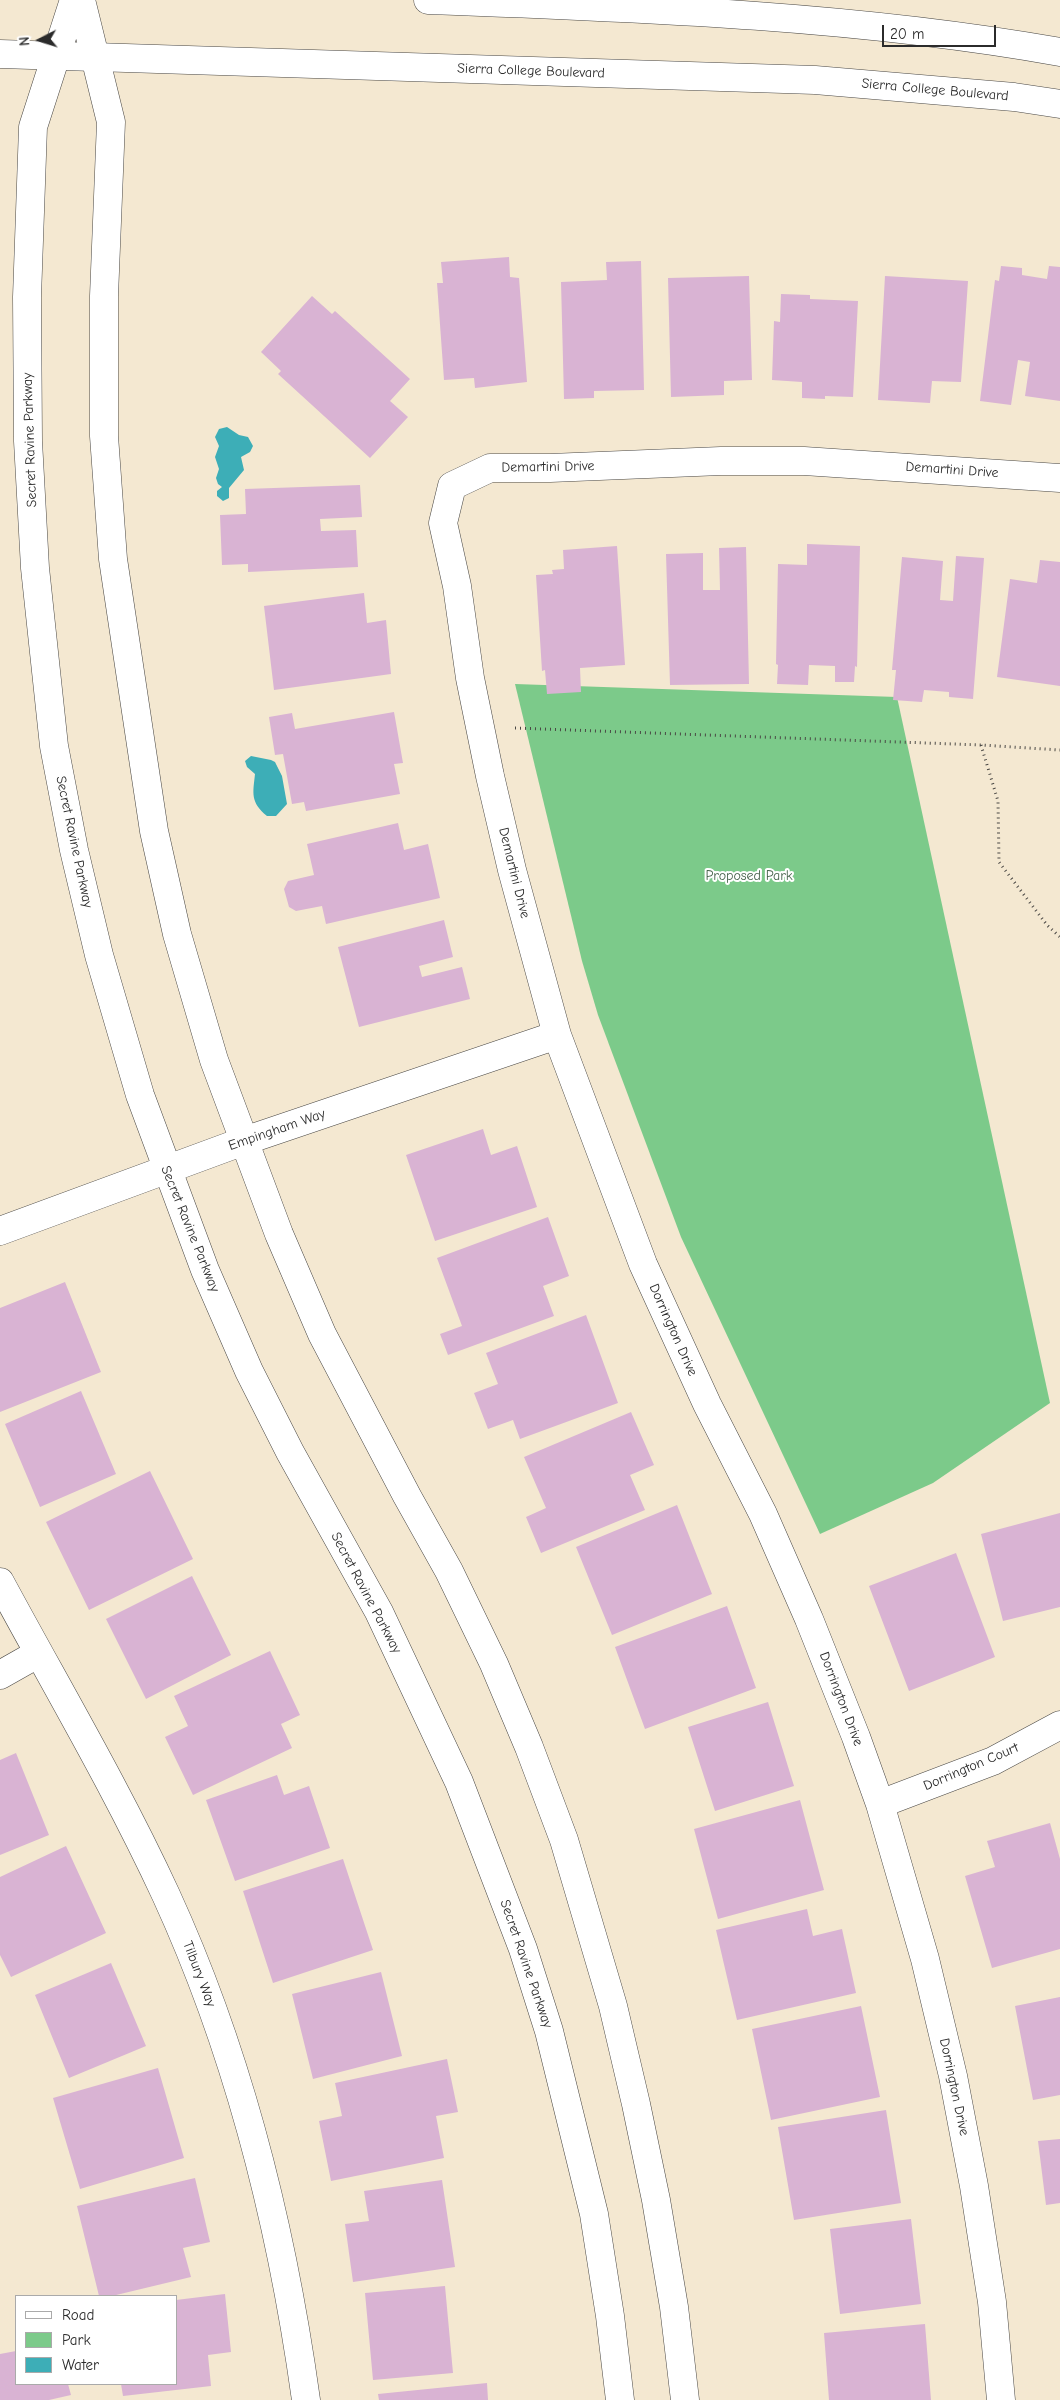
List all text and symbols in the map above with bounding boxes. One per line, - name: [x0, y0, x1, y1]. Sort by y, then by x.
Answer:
- north arrow: [15, 15, 65, 65]
- scale bar: [885, 15, 999, 47]
- text: 20 m: [890, 25, 924, 43]
- text: N: [16, 36, 33, 47]
- street label: Sierra College Boulevard: [457, 60, 605, 82]
- street label: Sierra College Boulevard: [861, 75, 1009, 105]
- street label: Secret Ravine Parkway: [19, 372, 41, 508]
- street label: Demartini Drive: [501, 458, 595, 476]
- street label: Demartini Drive: [905, 458, 999, 482]
- street label: Secret Ravine Parkway: [52, 774, 96, 910]
- street label: Demartini Drive: [495, 826, 533, 920]
- park label: Proposed Park: [705, 868, 793, 884]
- street label: Empingham Way: [226, 1106, 328, 1154]
- street label: Secret Ravine Parkway: [157, 1163, 223, 1295]
- street label: Dorrington Drive: [645, 1281, 701, 1379]
- street label: Secret Ravine Parkway: [327, 1530, 405, 1656]
- street label: Dorrington Drive: [815, 1650, 867, 1748]
- street label: Dorrington Court: [921, 1739, 1021, 1795]
- street label: Secret Ravine Parkway: [496, 1898, 556, 2030]
- street label: Tilbury Way: [179, 1939, 219, 2009]
- street label: Dorrington Drive: [935, 2037, 973, 2137]
- legend: [15, 2295, 178, 2385]
- text: Road: [62, 2306, 94, 2324]
- text: Park: [62, 2331, 91, 2349]
- text: Water: [62, 2356, 99, 2374]

